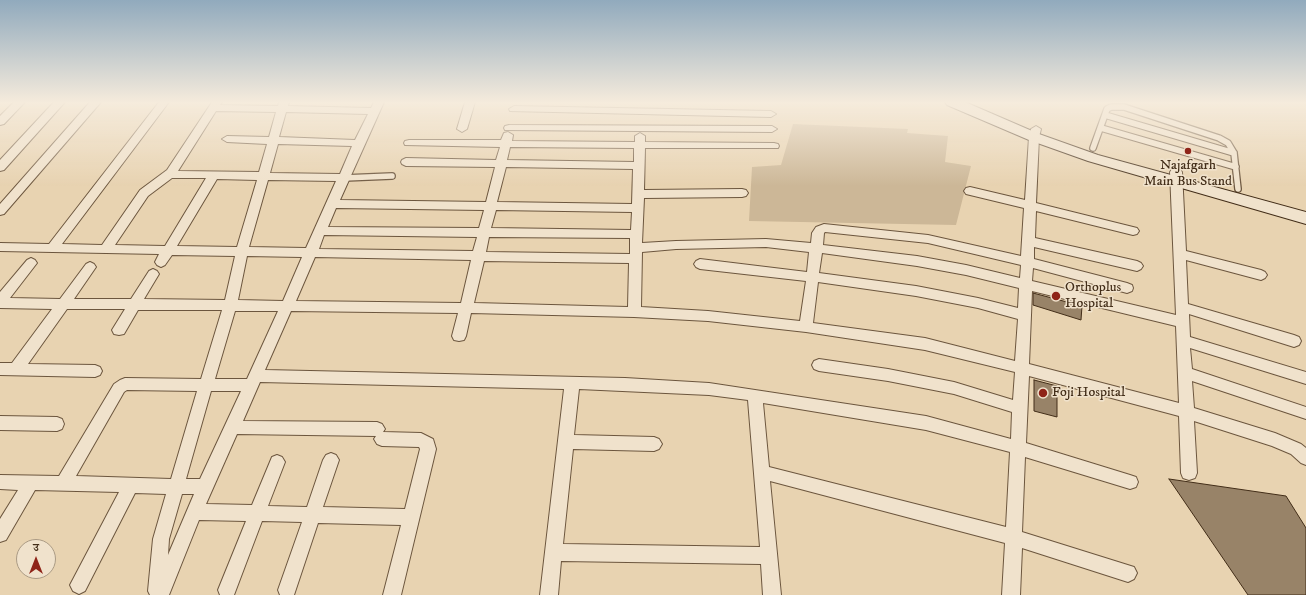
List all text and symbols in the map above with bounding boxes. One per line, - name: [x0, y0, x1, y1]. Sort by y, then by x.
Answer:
- marker: Najafgarh Main Bus Stand: [1183, 146, 1193, 156]
- place label: Najafgarh Main Bus Stand: [1144, 158, 1232, 190]
- place label: Orthoplus Hospital: [1065, 280, 1121, 312]
- marker: Orthoplus Hospital: [1050, 290, 1062, 302]
- place label: Foji Hospital: [1052, 385, 1125, 401]
- marker: Foji Hospital: [1037, 387, 1049, 399]
- north arrow: [16, 539, 56, 579]
- text: उ: [33, 541, 39, 555]

